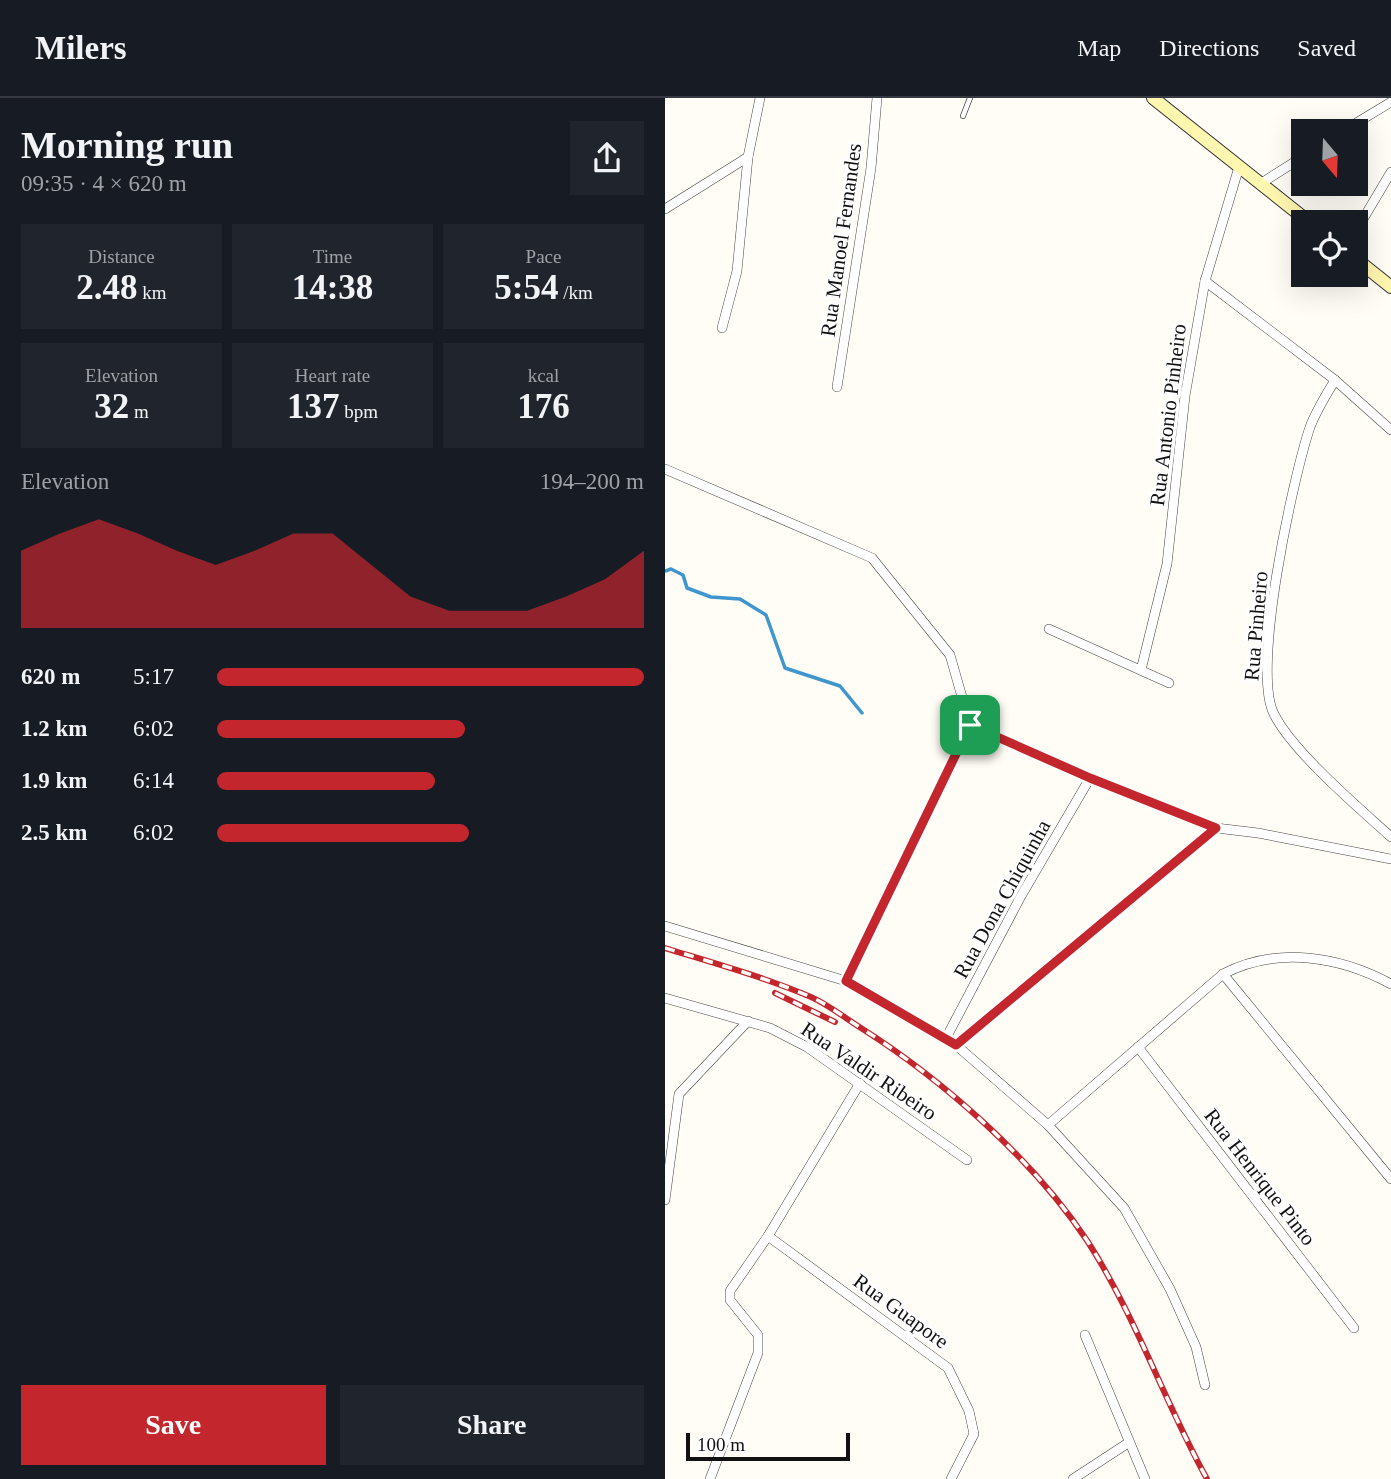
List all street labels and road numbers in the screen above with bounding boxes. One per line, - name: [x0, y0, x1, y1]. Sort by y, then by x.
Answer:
- street label: Rua Manoel Fernandes: [816, 142, 866, 338]
- street label: Rua Antonio Pinheiro: [1145, 323, 1191, 507]
- street label: Rua Pinheiro: [1239, 570, 1273, 682]
- street label: Rua Dona Chiquinha: [949, 815, 1056, 982]
- street label: Rua Valdir Ribeiro: [797, 1017, 941, 1125]
- street label: Rua Henrique Pinto: [1199, 1104, 1321, 1250]
- street label: Rua Guapore: [849, 1269, 953, 1353]

